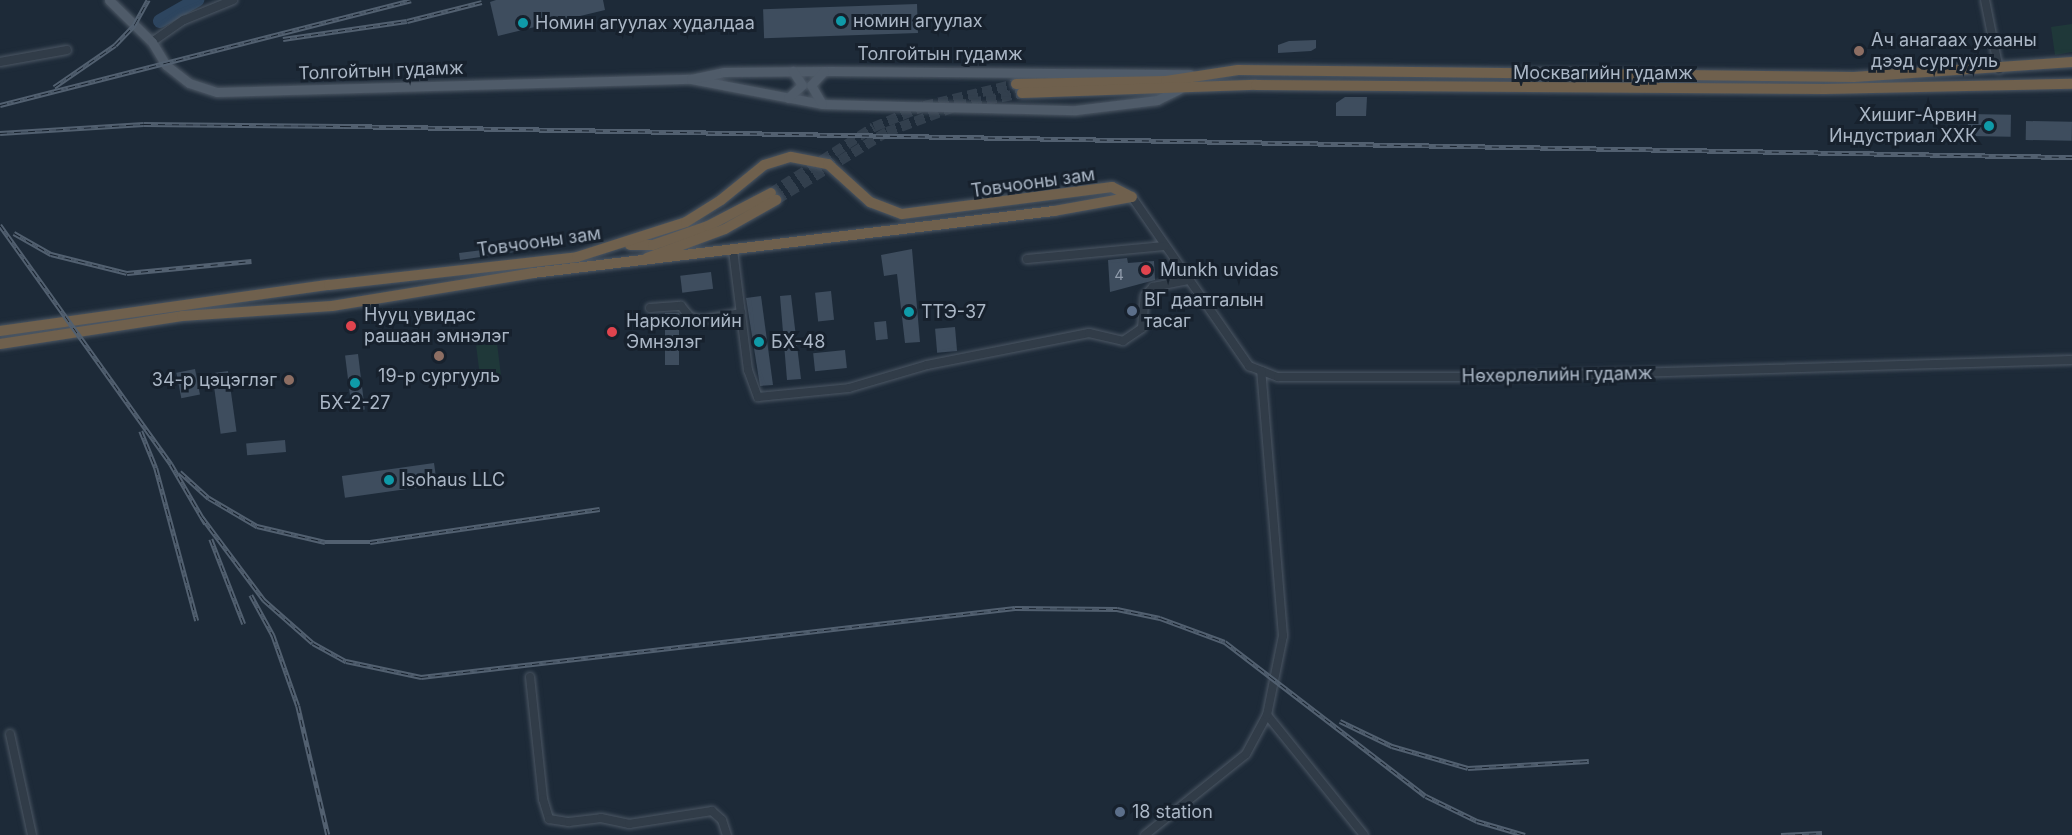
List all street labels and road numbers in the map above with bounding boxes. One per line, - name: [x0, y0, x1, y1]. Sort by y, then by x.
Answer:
- street label: Толгойтын гудамж: [857, 43, 1023, 65]
- street label: Толгойтын гудамж: [298, 57, 464, 85]
- street label: Москвагийн гудамж: [1513, 62, 1693, 84]
- street label: Товчооны зам: [970, 164, 1096, 202]
- street label: Товчооны зам: [476, 223, 602, 261]
- street label: Нөхөрлөлийн гудамж: [1461, 363, 1653, 387]

